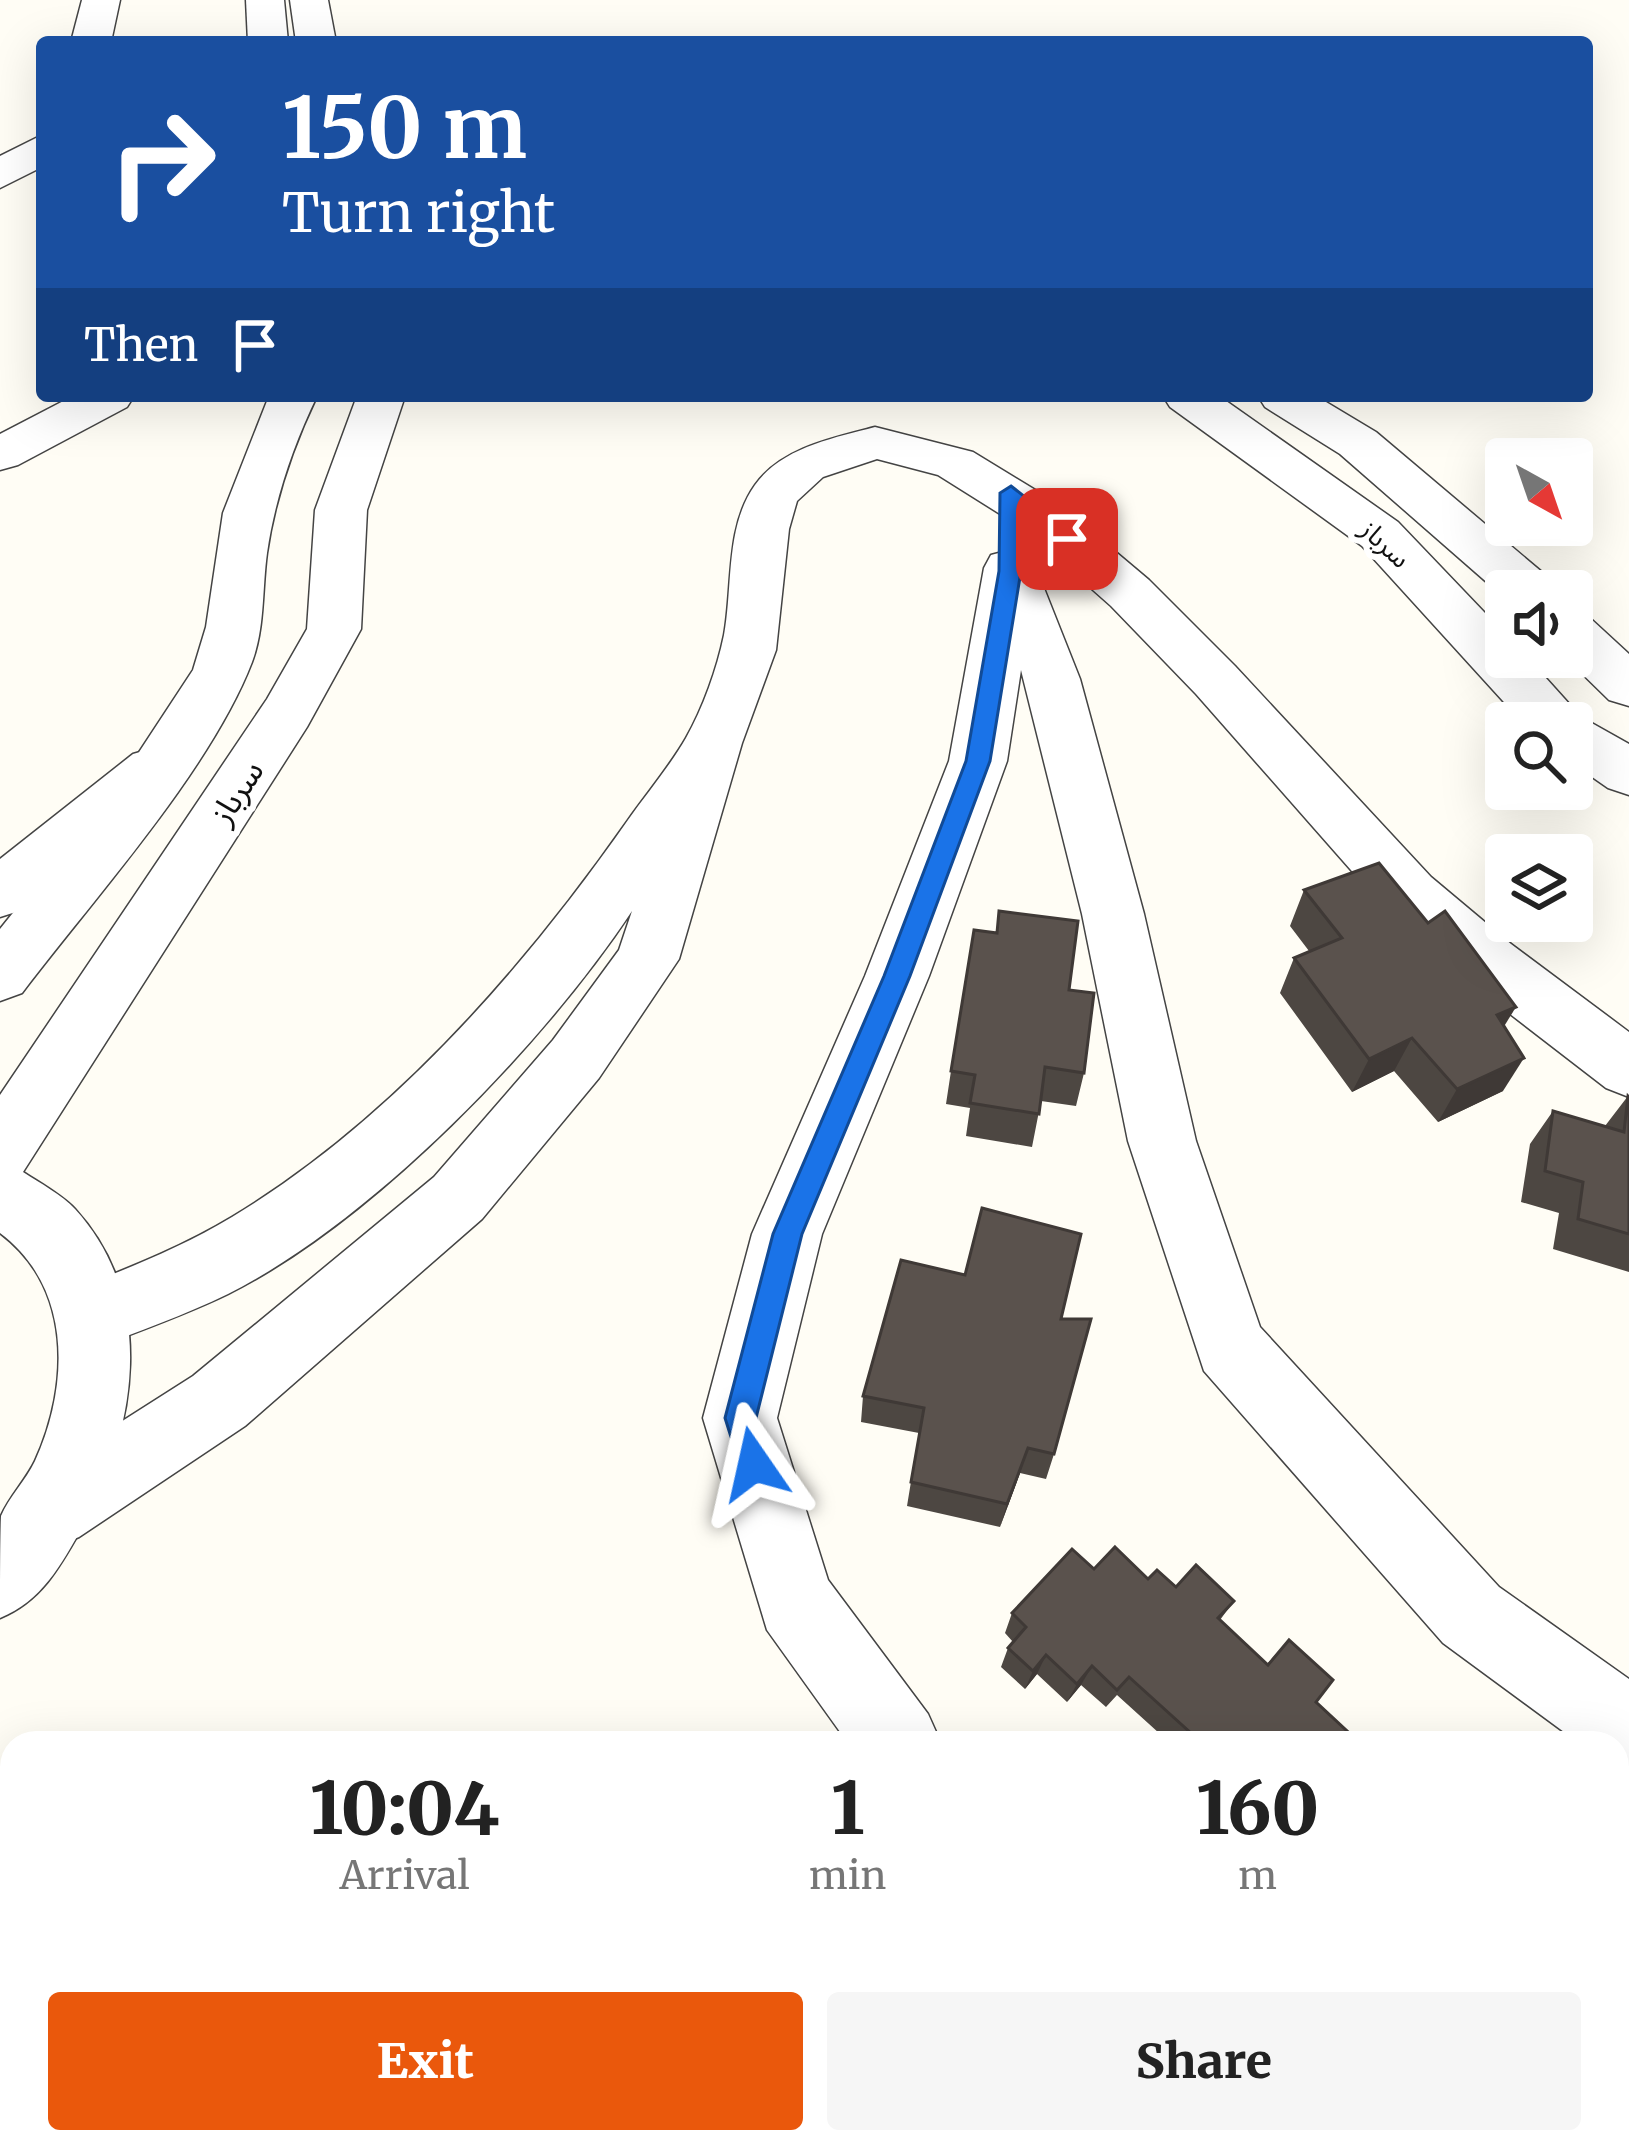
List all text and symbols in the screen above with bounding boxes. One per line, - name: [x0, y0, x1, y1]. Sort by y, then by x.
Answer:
- text: 150 m: [282, 75, 527, 181]
- icon: right: [84, 84, 240, 240]
- text: Turn right: [282, 179, 555, 247]
- icon: arrive: [222, 312, 288, 378]
- text: Then: [84, 317, 198, 373]
- north arrow: [1485, 438, 1593, 546]
- map controls: [1485, 438, 1593, 942]
- pin: [1016, 488, 1118, 590]
- icon: arrive: [1034, 506, 1100, 572]
- street label: سرباز: [1353, 511, 1418, 575]
- button: sound: [1485, 570, 1593, 678]
- button: search: [1485, 702, 1593, 810]
- street label: سرباز: [200, 752, 272, 833]
- button: layers: [1485, 834, 1593, 942]
- position arrow: [691, 1401, 817, 1527]
- text: 10:04: [310, 1763, 499, 1854]
- text: 1: [831, 1763, 865, 1854]
- text: 160: [1196, 1763, 1319, 1854]
- text: Arrival: [339, 1851, 470, 1900]
- text: min: [809, 1851, 886, 1900]
- text: m: [1238, 1851, 1277, 1900]
- button: Exit: [48, 1992, 803, 2130]
- button: Share: [827, 1992, 1581, 2130]

